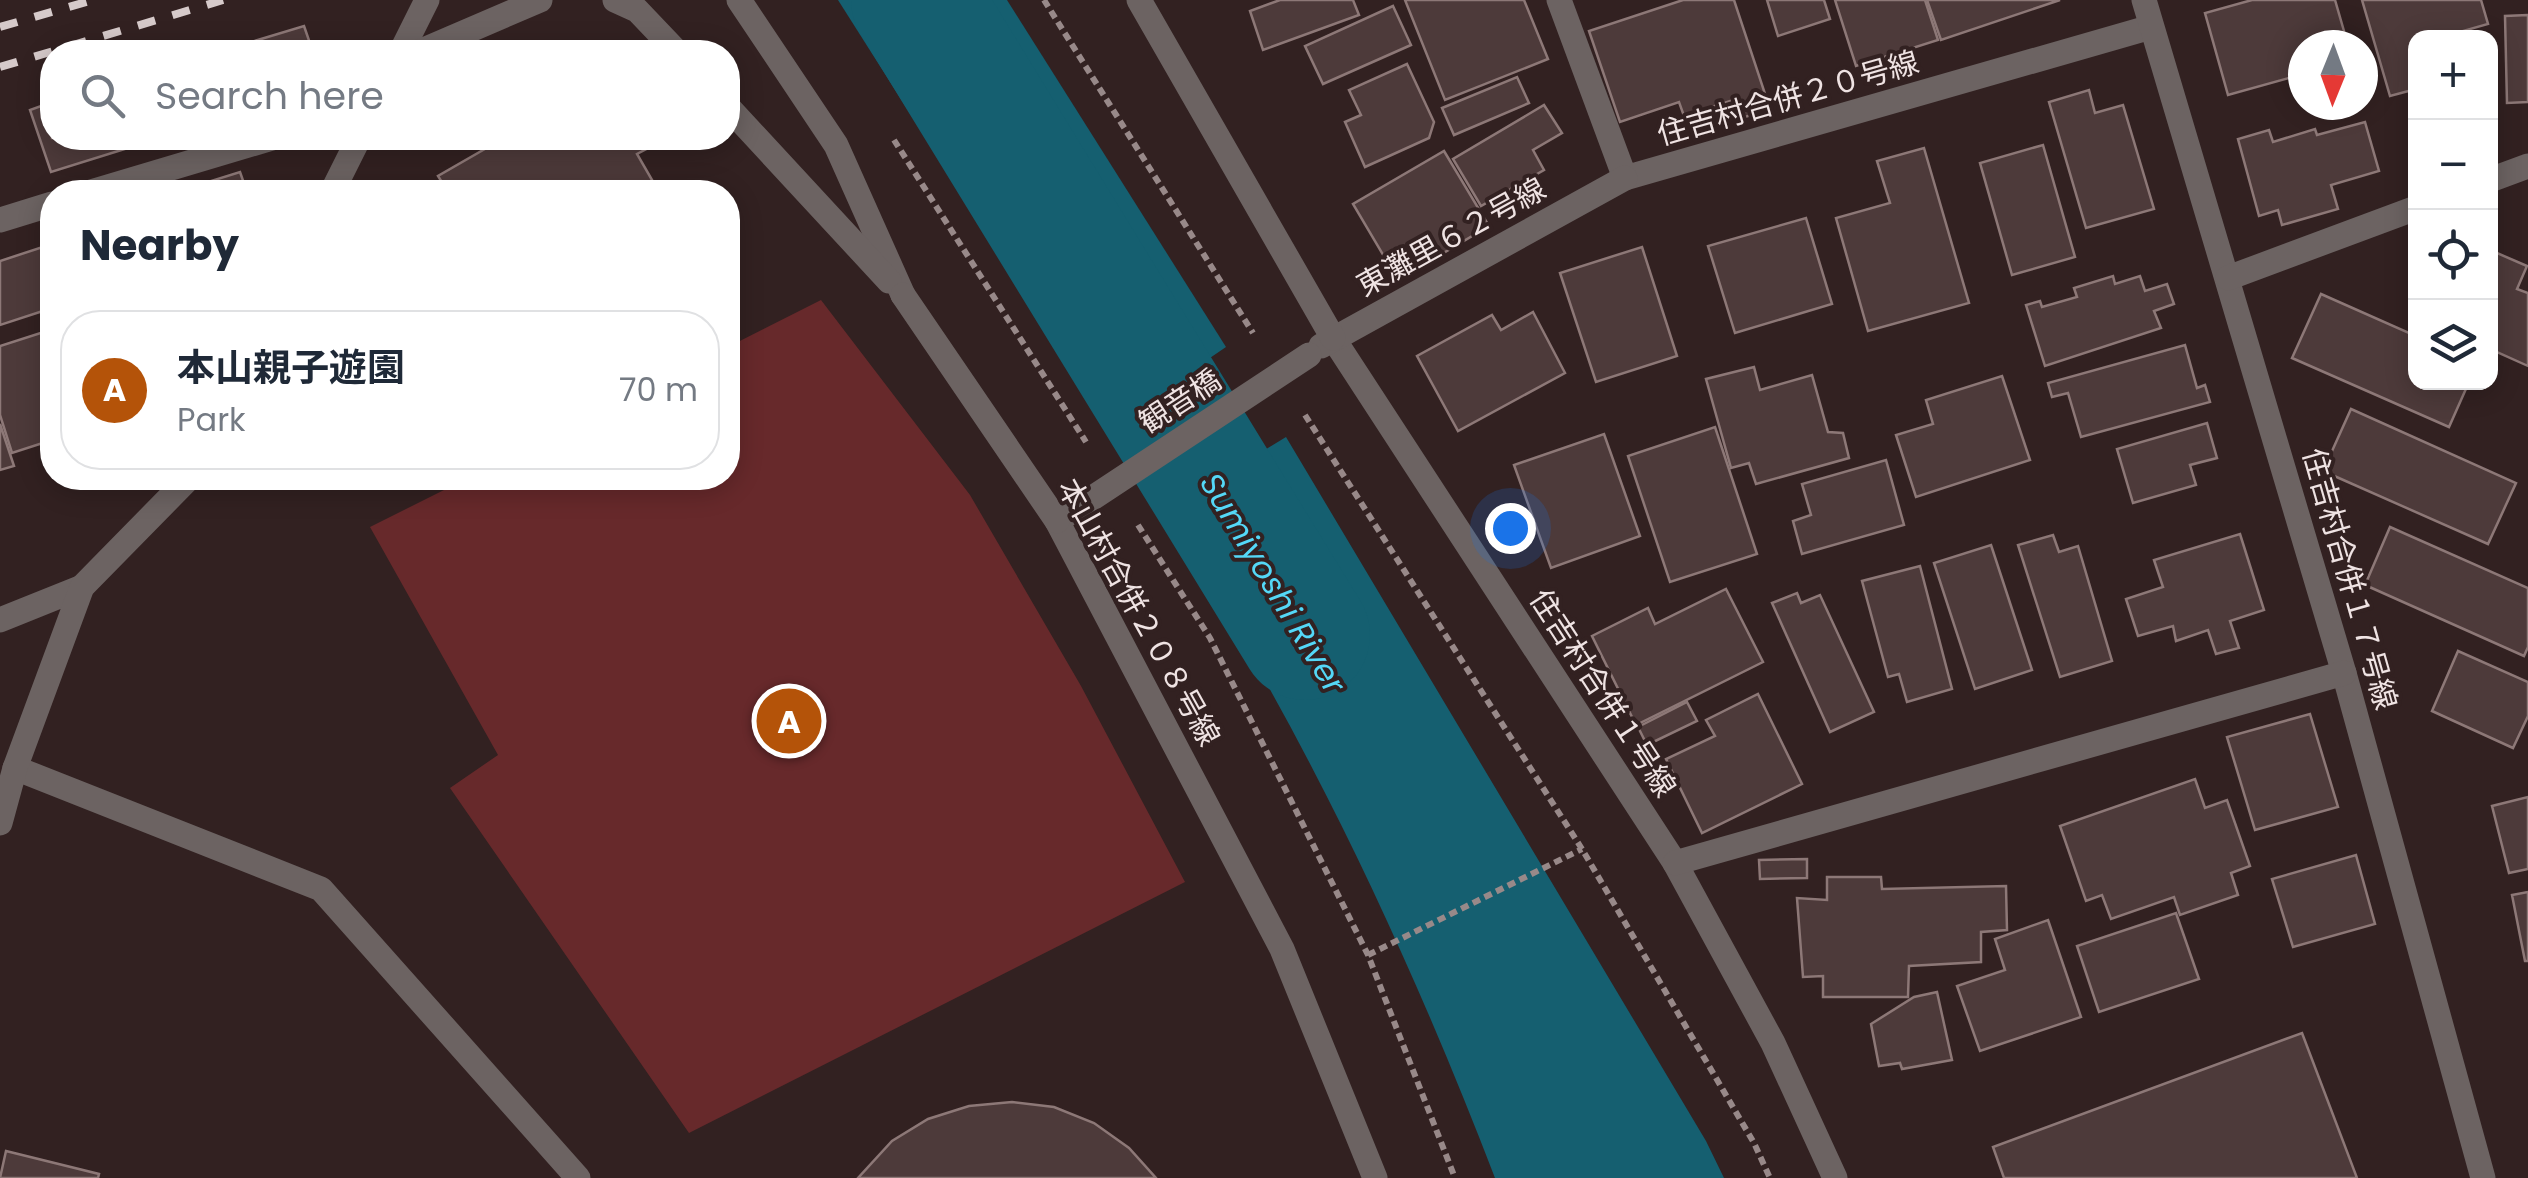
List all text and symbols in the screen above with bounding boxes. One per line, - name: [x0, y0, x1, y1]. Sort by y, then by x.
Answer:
- north arrow: [2288, 30, 2378, 120]
- map controls: [2408, 30, 2498, 390]
- button: +: [2408, 30, 2498, 120]
- search box: [40, 40, 740, 150]
- street label: 住吉村合併２０号線: [1652, 40, 1924, 156]
- icon: search: [75, 68, 130, 123]
- text: Search here: [155, 69, 384, 122]
- button: −: [2408, 120, 2498, 210]
- street label: 東灘里６２号線: [1349, 167, 1553, 307]
- button: locate: [2408, 210, 2498, 300]
- text: Nearby: [80, 216, 239, 275]
- button: layers: [2408, 300, 2498, 390]
- text: 本山親子遊園: [177, 341, 405, 394]
- street label: 観音橋: [1131, 358, 1229, 444]
- text: A: [103, 367, 126, 412]
- text: 70 m: [619, 367, 698, 412]
- text: Park: [177, 397, 246, 442]
- street label: 住吉村合併１７号線: [2292, 443, 2408, 715]
- water label: Sumiyoshi River: [1189, 464, 1357, 703]
- street label: 本山村合併２０８号線: [1047, 470, 1231, 754]
- your location: [1485, 503, 1536, 554]
- street label: 住吉村合併１号線: [1520, 581, 1686, 805]
- pin: A: [756, 684, 822, 758]

